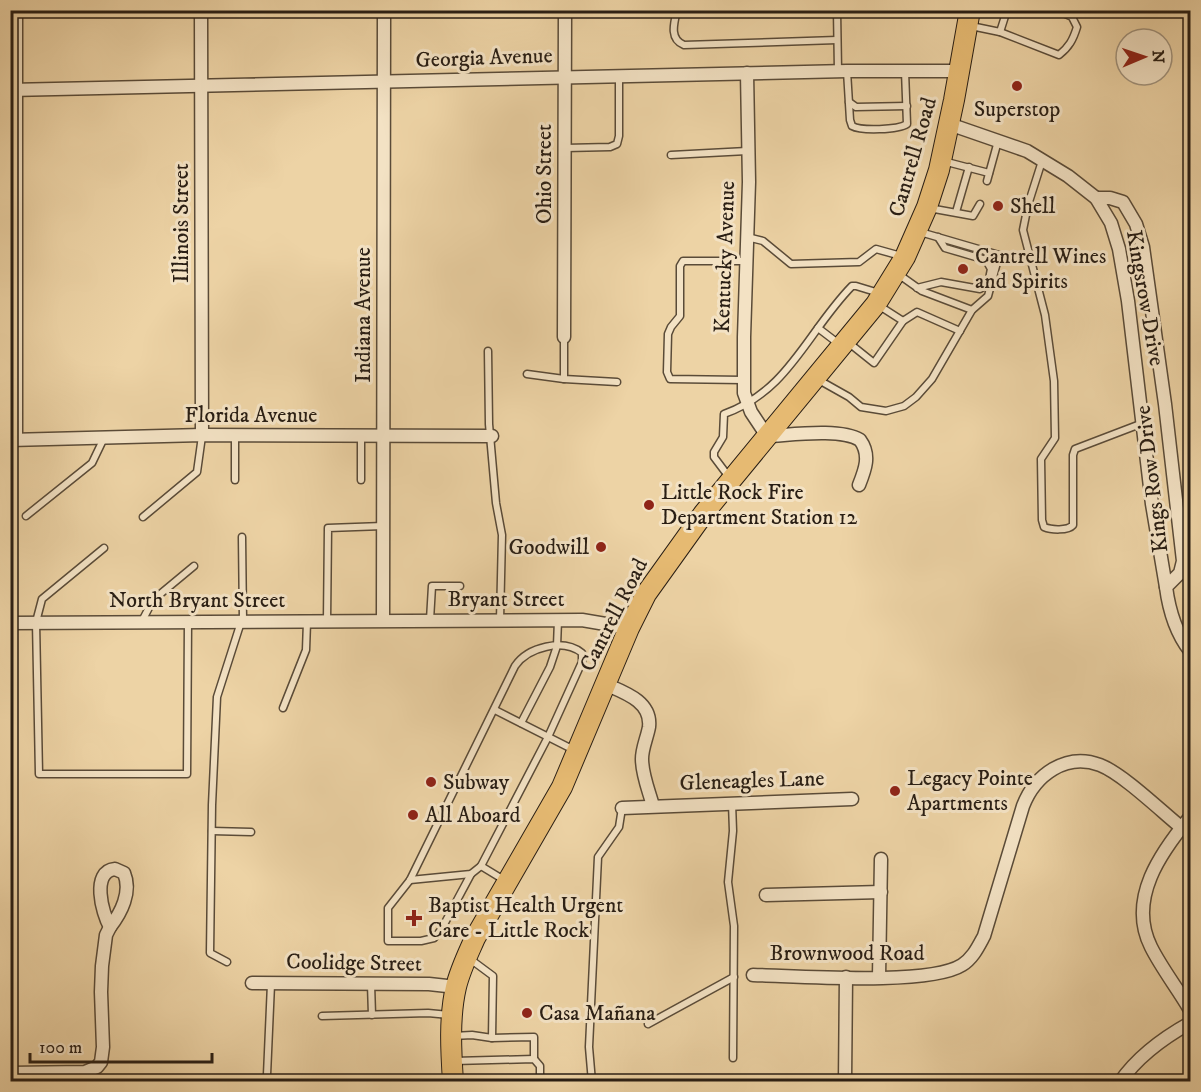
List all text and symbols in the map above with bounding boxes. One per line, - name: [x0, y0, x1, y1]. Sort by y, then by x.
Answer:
- north arrow: [1114, 27, 1174, 87]
- street label: Georgia Avenue: [415, 42, 553, 74]
- text: N: [1148, 50, 1168, 63]
- marker: Superstop: [1010, 79, 1024, 93]
- street label: Cantrell Road: [883, 94, 943, 220]
- place label: Superstop: [974, 96, 1060, 123]
- street label: Ohio Street: [531, 124, 558, 224]
- street label: Illinois Street: [168, 163, 195, 283]
- street label: Kentucky Avenue: [709, 180, 741, 334]
- place label: Shell: [1010, 193, 1056, 220]
- marker: Shell: [991, 199, 1005, 213]
- street label: Kingsrow Drive: [1120, 228, 1170, 368]
- place label: Cantrell Wines and Spirits: [975, 243, 1106, 295]
- street label: Indiana Avenue: [350, 247, 377, 383]
- marker: Cantrell Wines and Spirits: [956, 262, 970, 276]
- street label: Florida Avenue: [185, 402, 317, 429]
- street label: Kings Row Drive: [1130, 404, 1174, 554]
- place label: Little Rock Fire Department Station 12: [661, 479, 857, 531]
- marker: Little Rock Fire Department Station 12: [642, 498, 656, 512]
- place label: Goodwill: [508, 534, 589, 561]
- marker: Goodwill: [594, 540, 608, 554]
- street label: Cantrell Road: [574, 554, 654, 676]
- street label: Bryant Street: [448, 586, 564, 613]
- street label: North Bryant Street: [109, 587, 285, 614]
- street label: Gleneagles Lane: [679, 765, 825, 797]
- place label: Legacy Pointe Apartments: [907, 765, 1033, 817]
- place label: Subway: [443, 769, 510, 796]
- marker: Subway: [424, 775, 438, 789]
- marker: Legacy Pointe Apartments: [888, 784, 902, 798]
- place label: All Aboard: [425, 802, 520, 829]
- marker: All Aboard: [406, 808, 420, 822]
- place label: Baptist Health Urgent Care - Little Rock: [428, 892, 623, 944]
- marker: Baptist Health Urgent Care - Little Rock: [405, 909, 423, 927]
- street label: Brownwood Road: [770, 940, 924, 967]
- street label: Coolidge Street: [286, 948, 422, 978]
- place label: Casa Mañana: [539, 1000, 656, 1027]
- marker: Casa Mañana: [520, 1006, 534, 1020]
- scale bar: [30, 1026, 212, 1064]
- text: 100 m: [39, 1037, 82, 1059]

